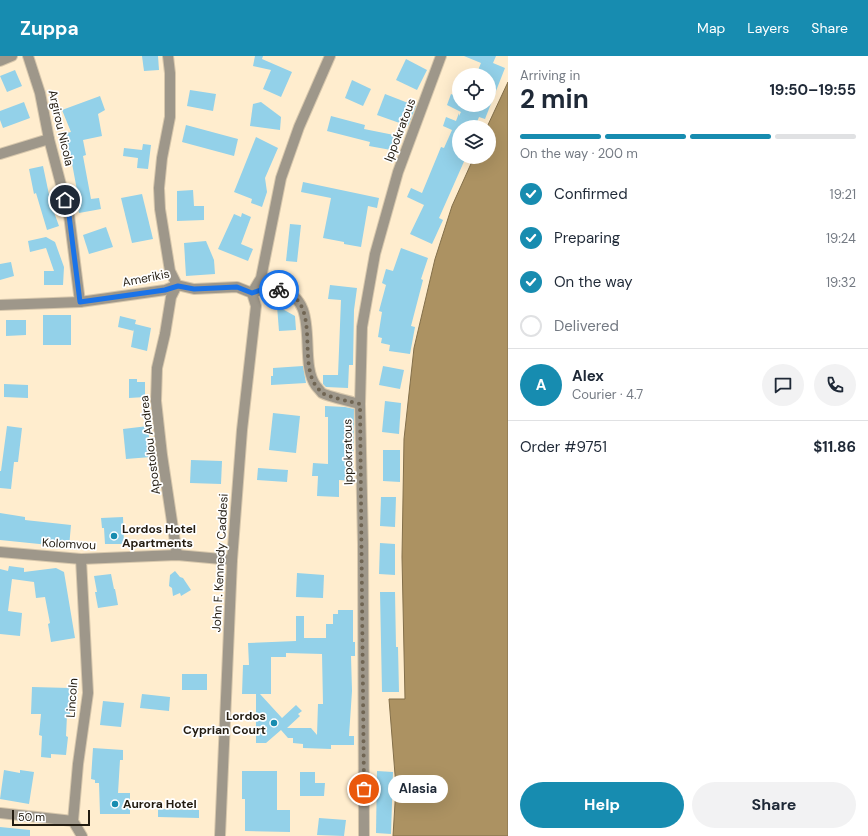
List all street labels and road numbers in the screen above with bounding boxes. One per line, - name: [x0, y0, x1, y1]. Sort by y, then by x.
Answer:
- street label: Argirou Nicola: [44, 88, 78, 168]
- street label: Ippokratous: [381, 96, 419, 164]
- street label: Amerikis: [121, 266, 171, 290]
- street label: Apostolou Andrea: [136, 394, 164, 496]
- street label: Ippokratous: [339, 419, 357, 485]
- street label: John F. Kennedy Caddesi: [208, 493, 232, 633]
- street label: Kolomvou: [42, 535, 97, 553]
- street label: Lincoln: [63, 678, 81, 718]

